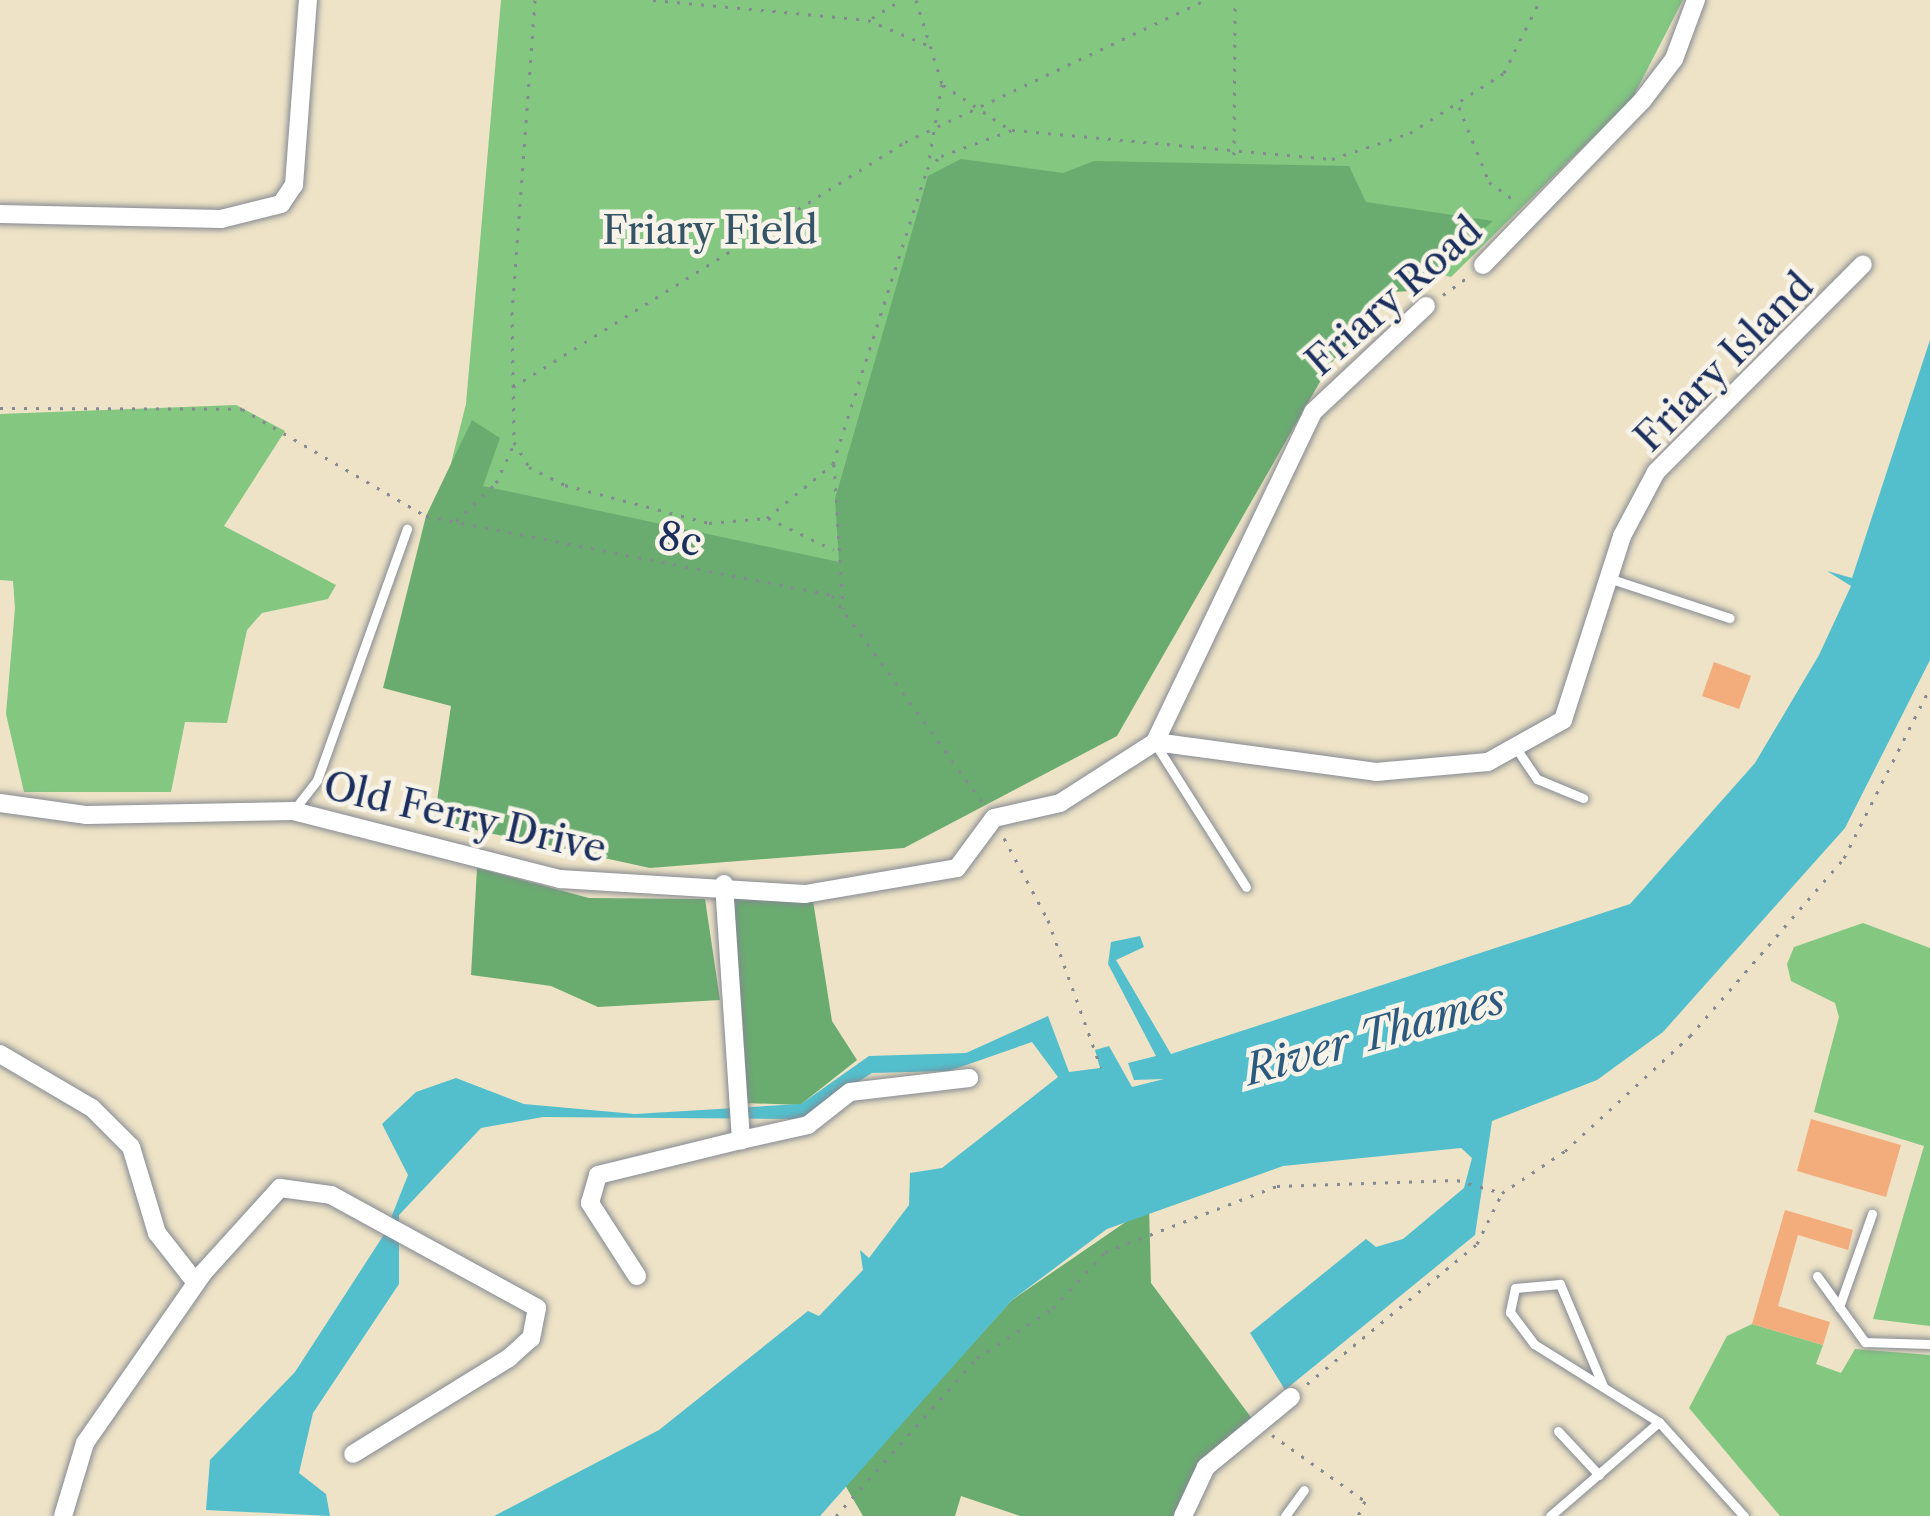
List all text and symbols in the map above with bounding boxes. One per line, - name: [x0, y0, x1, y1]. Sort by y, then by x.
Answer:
- street label: Friary Road: [1296, 206, 1492, 386]
- park label: Friary Field: [602, 207, 818, 253]
- street label: Friary Island: [1625, 263, 1823, 461]
- street label: 8c: [654, 512, 706, 566]
- street label: Old Ferry Drive: [319, 762, 611, 872]
- water label: River Thames: [1239, 973, 1511, 1095]

